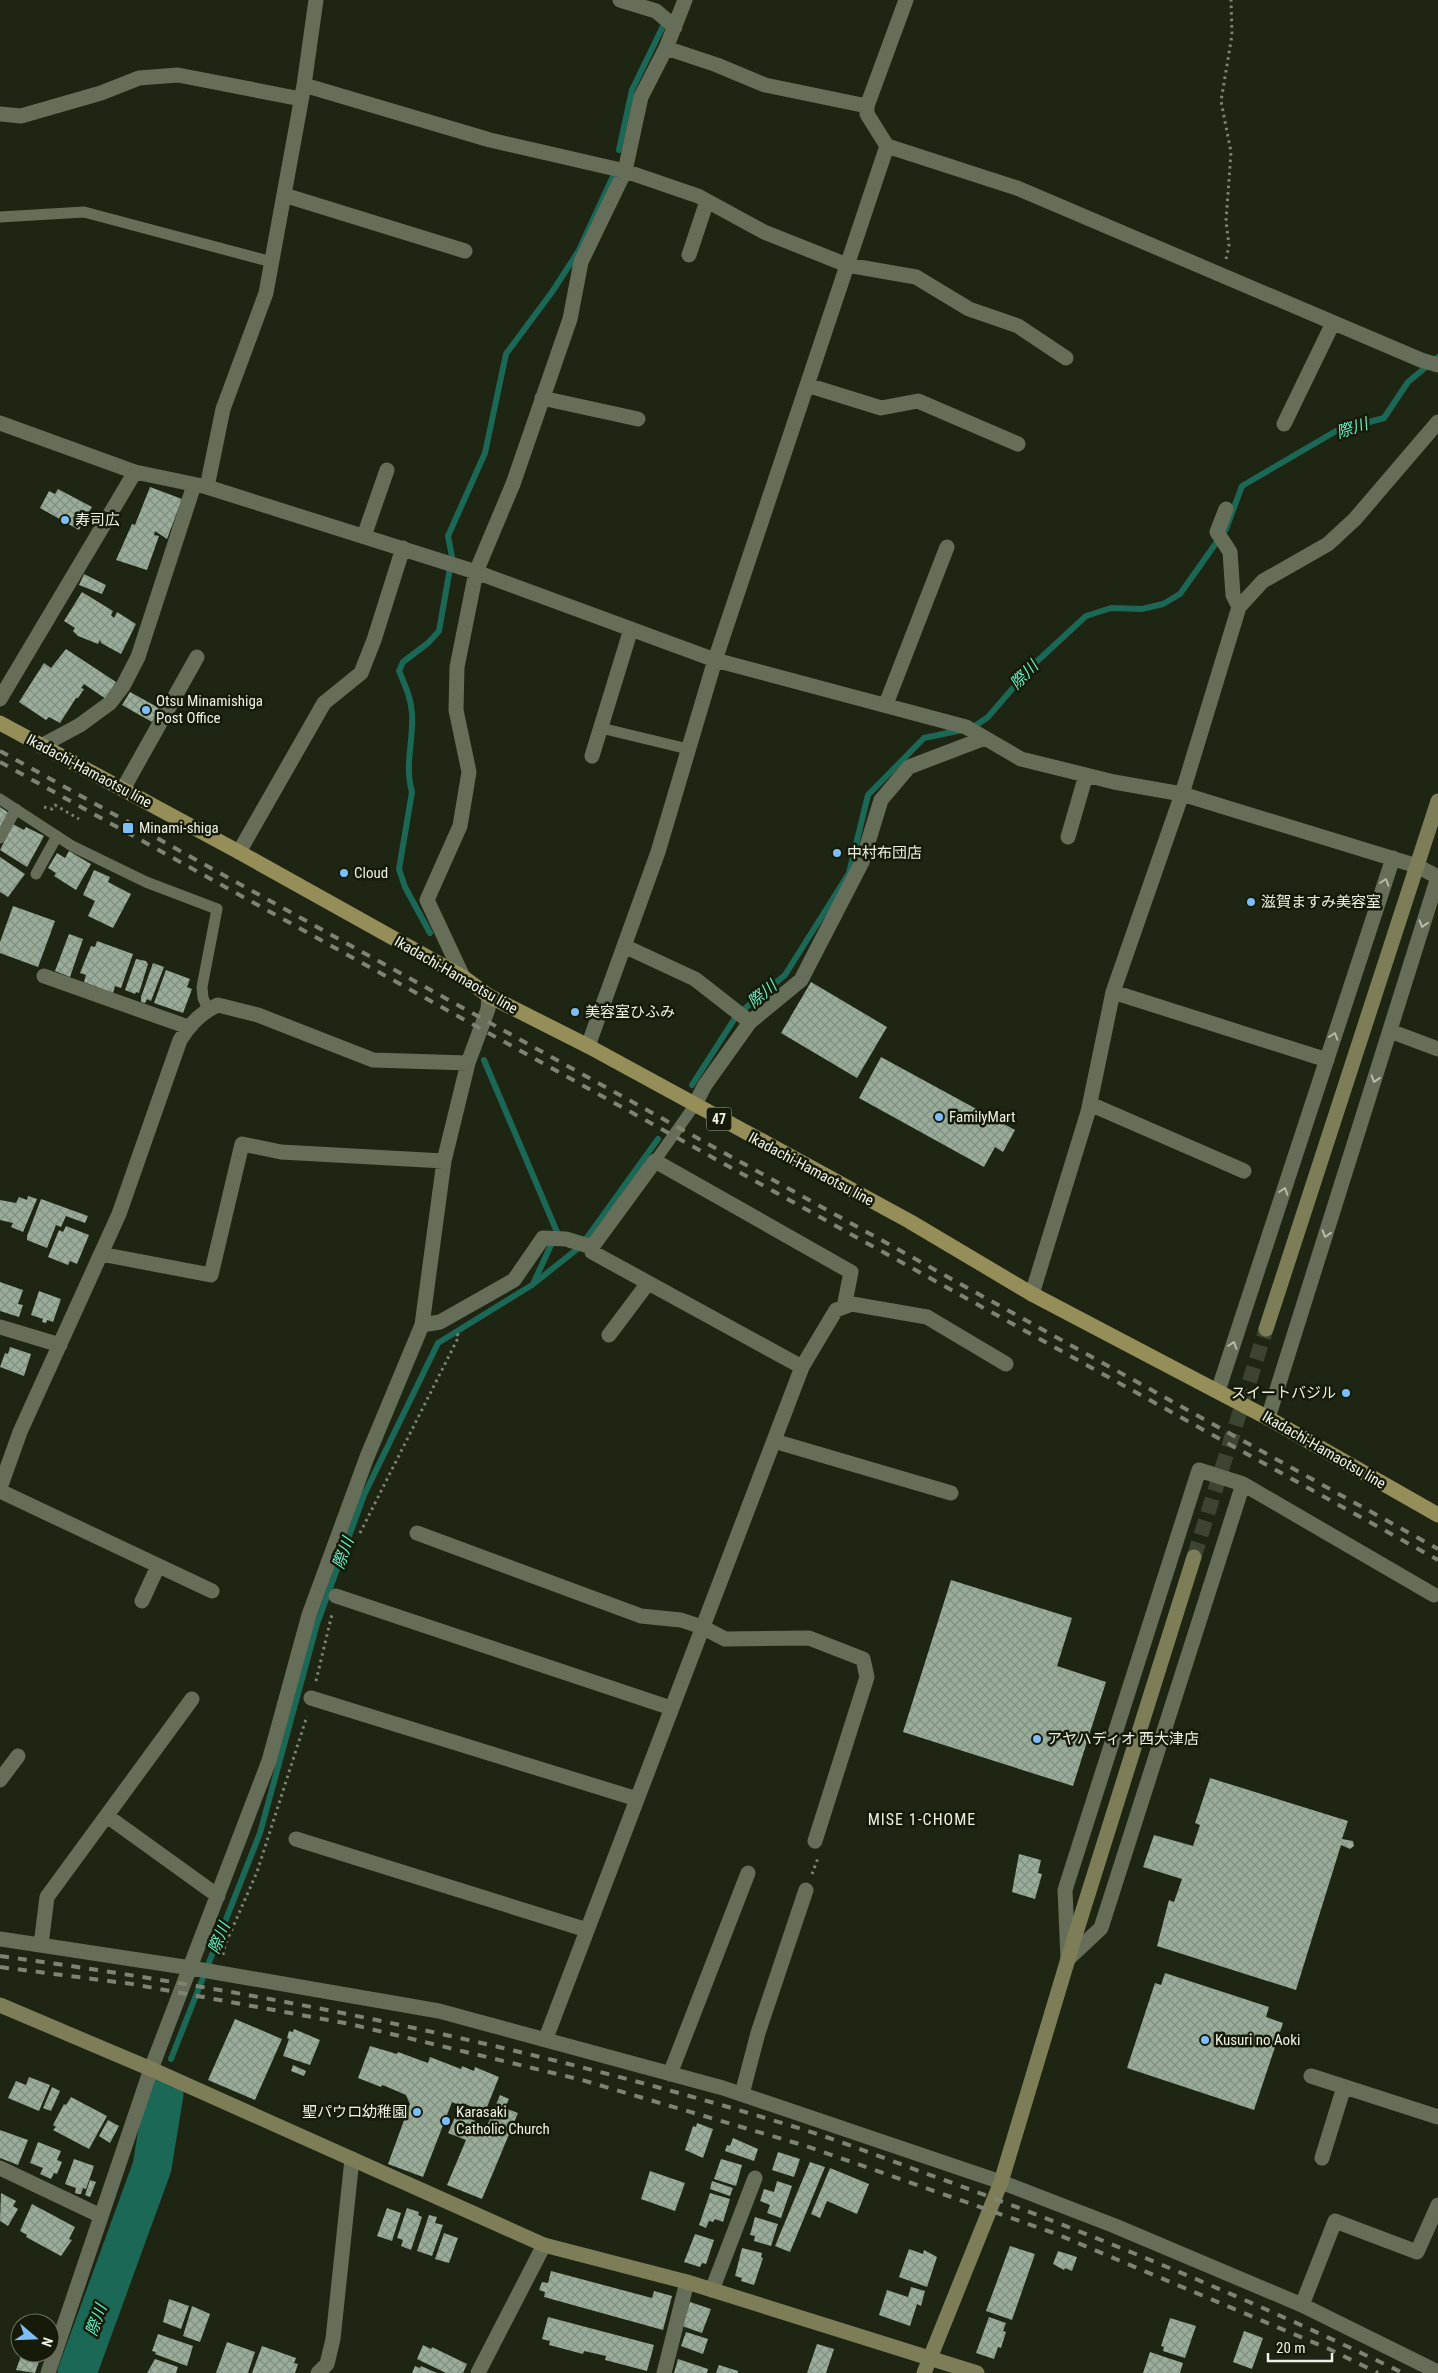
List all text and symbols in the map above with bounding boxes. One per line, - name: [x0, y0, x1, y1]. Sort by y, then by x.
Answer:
- water label: 際川: [1334, 413, 1372, 442]
- place label: 寿司広: [75, 511, 120, 529]
- marker: 寿司広: [59, 514, 71, 526]
- water label: 際川: [1006, 655, 1043, 693]
- place label: Otsu Minamishiga Post Office: [156, 692, 263, 727]
- marker: Otsu Minamishiga Post Office: [140, 704, 152, 716]
- street label: Ikadachi-Hamaotsu line: [23, 730, 155, 812]
- place label: Minami-shiga: [139, 819, 219, 837]
- marker: Minami-shiga: [121, 821, 135, 835]
- place label: 中村布団店: [847, 844, 922, 862]
- marker: 中村布団店: [831, 847, 843, 859]
- place label: Cloud: [354, 864, 388, 882]
- marker: Cloud: [338, 867, 350, 879]
- one-way arrow: [1379, 878, 1389, 887]
- place label: 滋賀ますみ美容室: [1261, 893, 1381, 911]
- marker: 滋賀ますみ美容室: [1245, 896, 1257, 908]
- one-way arrow: [1419, 919, 1429, 928]
- street label: Ikadachi-Hamaotsu line: [391, 932, 521, 1018]
- water label: 際川: [744, 975, 782, 1012]
- place label: 美容室ひふみ: [585, 1003, 675, 1021]
- marker: 美容室ひふみ: [569, 1006, 581, 1018]
- one-way arrow: [1329, 1033, 1339, 1041]
- one-way arrow: [1370, 1074, 1380, 1083]
- road number: 47: [706, 1108, 732, 1130]
- place label: FamilyMart: [949, 1108, 1015, 1126]
- marker: FamilyMart: [933, 1111, 945, 1123]
- street label: Ikadachi-Hamaotsu line: [745, 1128, 877, 1210]
- one-way arrow: [1278, 1187, 1288, 1195]
- one-way arrow: [1321, 1229, 1331, 1238]
- one-way arrow: [1227, 1341, 1237, 1350]
- place label: スイートバジル: [1231, 1384, 1336, 1402]
- marker: スイートバジル: [1340, 1387, 1352, 1399]
- street label: Ikadachi-Hamaotsu line: [1259, 1407, 1389, 1493]
- water label: 際川: [329, 1533, 358, 1571]
- place label: アヤハディオ 西大津店: [1047, 1730, 1199, 1748]
- marker: アヤハディオ 西大津店: [1031, 1733, 1043, 1745]
- district label: MISE 1-CHOME: [868, 1810, 976, 1829]
- water label: 際川: [204, 1918, 235, 1956]
- place label: Kusuri no Aoki: [1215, 2031, 1300, 2049]
- marker: Kusuri no Aoki: [1199, 2034, 1211, 2046]
- place label: 聖パウロ幼稚園: [302, 2103, 407, 2121]
- place label: Karasaki Catholic Church: [456, 2103, 550, 2138]
- marker: 聖パウロ幼稚園: [411, 2106, 423, 2118]
- marker: Karasaki Catholic Church: [440, 2115, 452, 2127]
- water label: 際川: [82, 2300, 111, 2338]
- north arrow: [10, 2313, 60, 2363]
- scale bar: [1268, 2330, 1332, 2362]
- text: N: [38, 2336, 56, 2349]
- text: 20 m: [1276, 2339, 1306, 2357]

